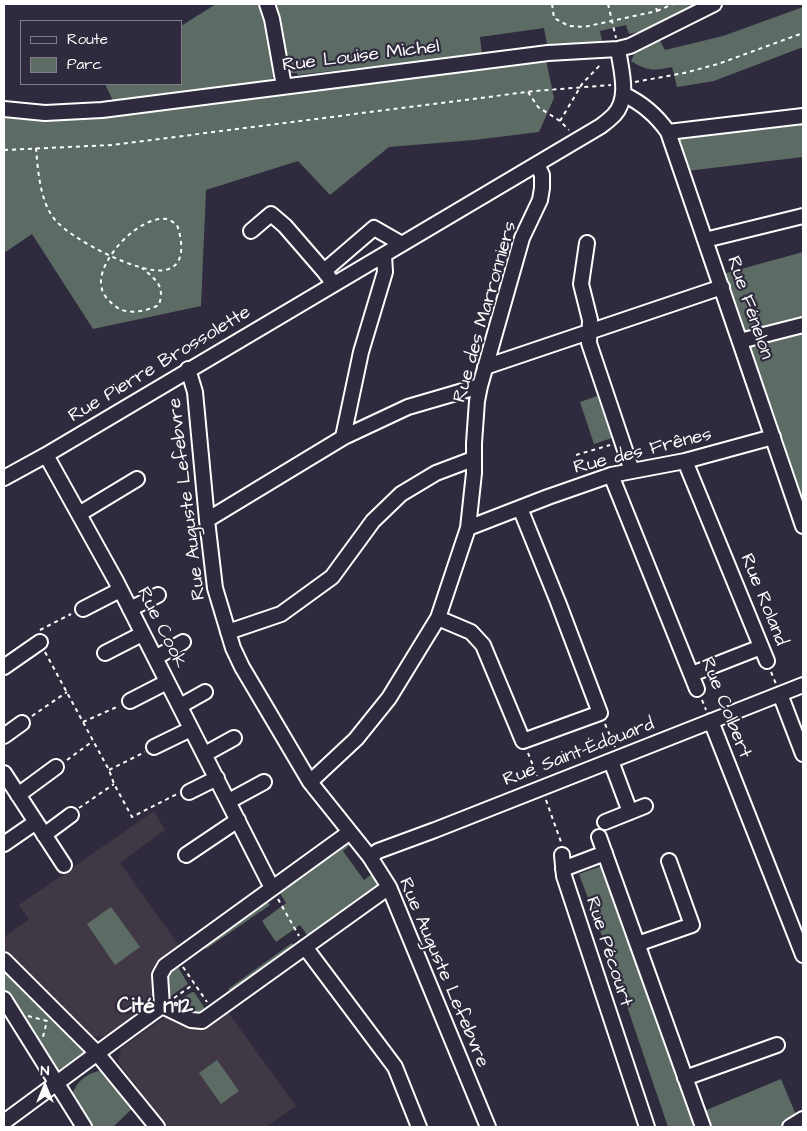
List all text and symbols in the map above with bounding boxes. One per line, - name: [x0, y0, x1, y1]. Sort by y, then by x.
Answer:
- legend: [20, 20, 182, 85]
- text: Route: [67, 29, 108, 50]
- street label: Rue Louise Michel: [281, 36, 441, 78]
- text: Parc: [67, 54, 102, 75]
- street label: Rue des Marronniers: [449, 219, 523, 405]
- street label: Rue Fénelon: [721, 253, 777, 363]
- street label: Rue Pierre Brossolette: [65, 302, 255, 428]
- street label: Rue Auguste Lefebvre: [164, 397, 212, 601]
- street label: Rue des Frênes: [572, 424, 714, 480]
- street label: Rue Roland: [734, 551, 792, 649]
- street label: Rue Cook: [131, 584, 191, 672]
- street label: Rue Colbert: [694, 654, 756, 762]
- street label: Rue Saint-Édouard: [500, 714, 658, 792]
- street label: Rue Auguste Lefebvre: [393, 875, 493, 1071]
- street label: Rue Pécourt: [580, 894, 636, 1010]
- district label: Cité n°12: [117, 995, 193, 1021]
- north arrow: [20, 1061, 70, 1111]
- text: N: [41, 1061, 49, 1081]

